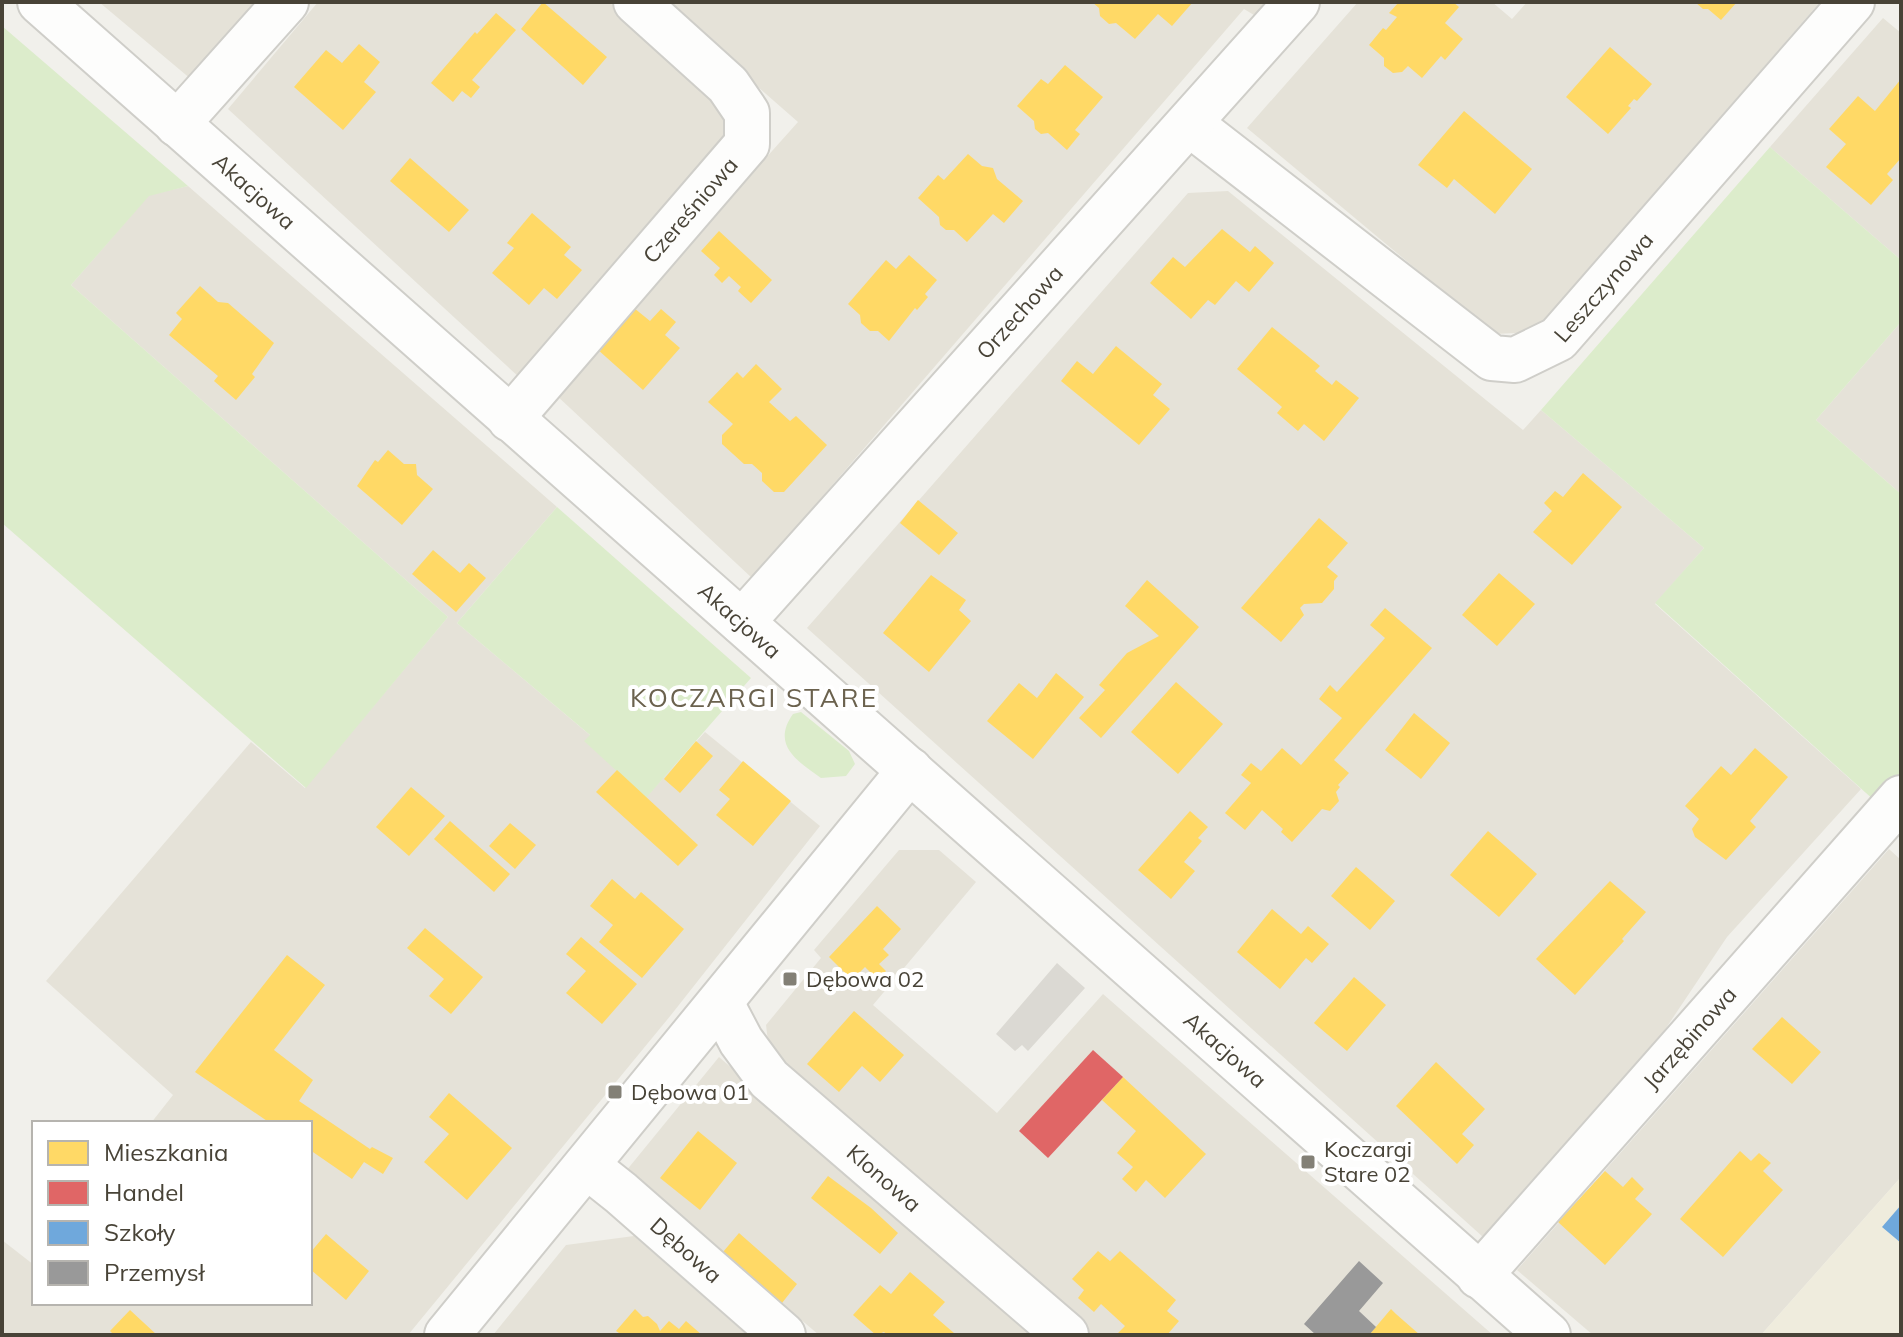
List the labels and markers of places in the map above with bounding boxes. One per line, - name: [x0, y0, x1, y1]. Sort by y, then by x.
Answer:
- place label: Dębowa 02: [806, 965, 924, 993]
- marker: Dębowa 02: [781, 970, 799, 988]
- place label: Dębowa 01: [631, 1078, 749, 1106]
- marker: Dębowa 01: [606, 1083, 624, 1101]
- place label: Koczargi Stare 02: [1324, 1135, 1412, 1188]
- marker: Koczargi Stare 02: [1299, 1153, 1317, 1171]

